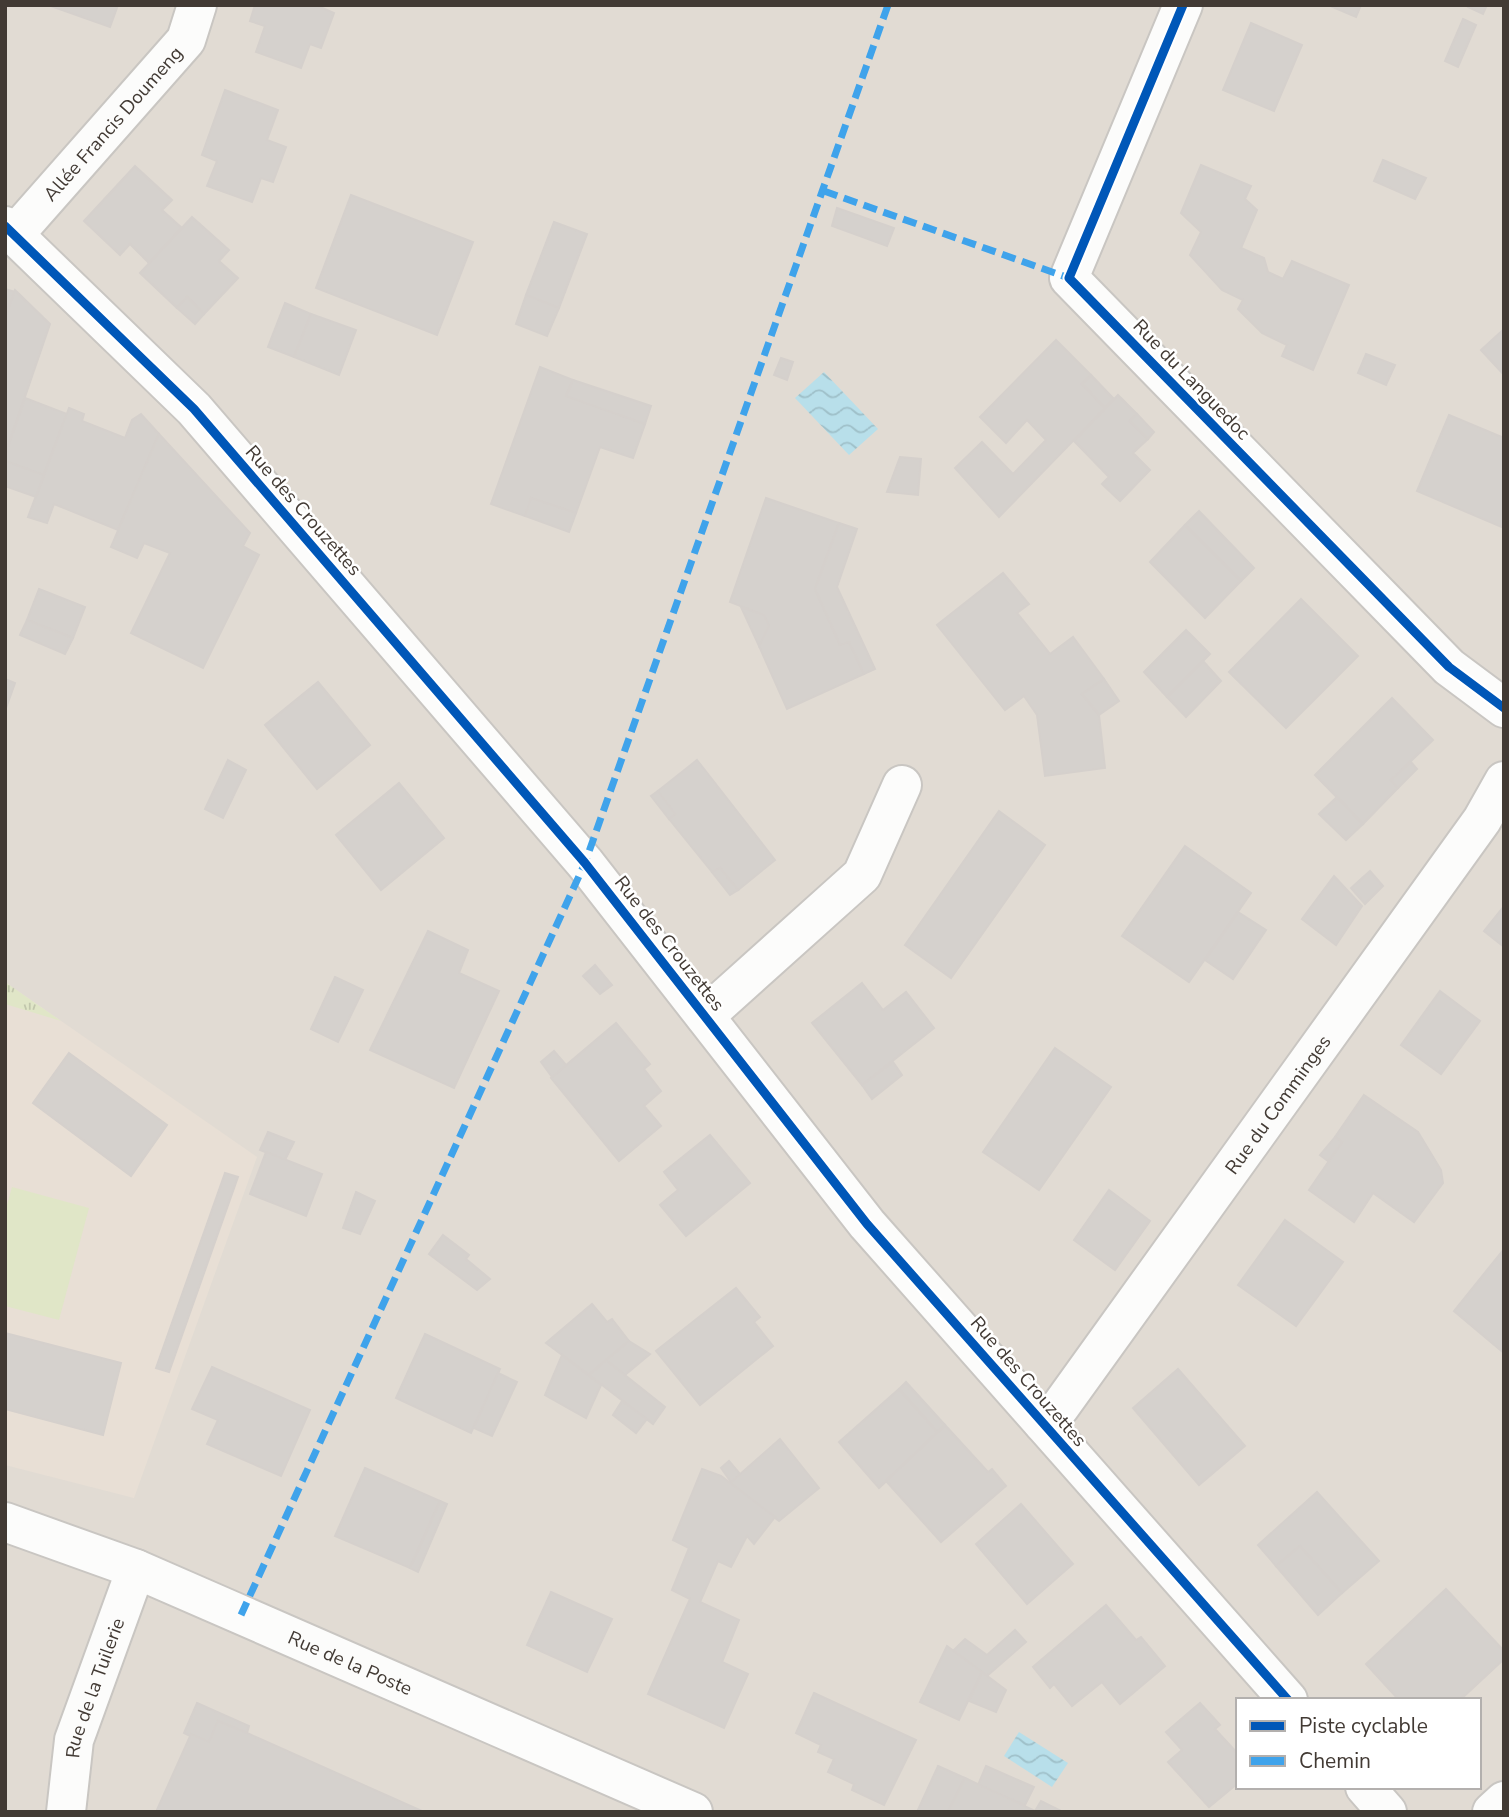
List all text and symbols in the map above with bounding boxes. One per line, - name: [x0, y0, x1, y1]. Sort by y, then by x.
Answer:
- street label: Allée Francis Doumeng: [38, 41, 189, 207]
- street label: Rue du Languedoc: [1127, 314, 1256, 446]
- street label: Rue des Crouzettes: [239, 440, 367, 582]
- street label: Rue des Crouzettes: [608, 871, 730, 1017]
- street label: Rue du Comminges: [1219, 1030, 1337, 1180]
- street label: Rue des Crouzettes: [964, 1311, 1092, 1453]
- street label: Rue de la Tuilerie: [60, 1614, 131, 1759]
- street label: Rue de la Poste: [284, 1625, 416, 1702]
- legend: [1236, 1698, 1481, 1789]
- text: Piste cyclable: [1299, 1712, 1428, 1740]
- text: Chemin: [1299, 1747, 1371, 1775]

